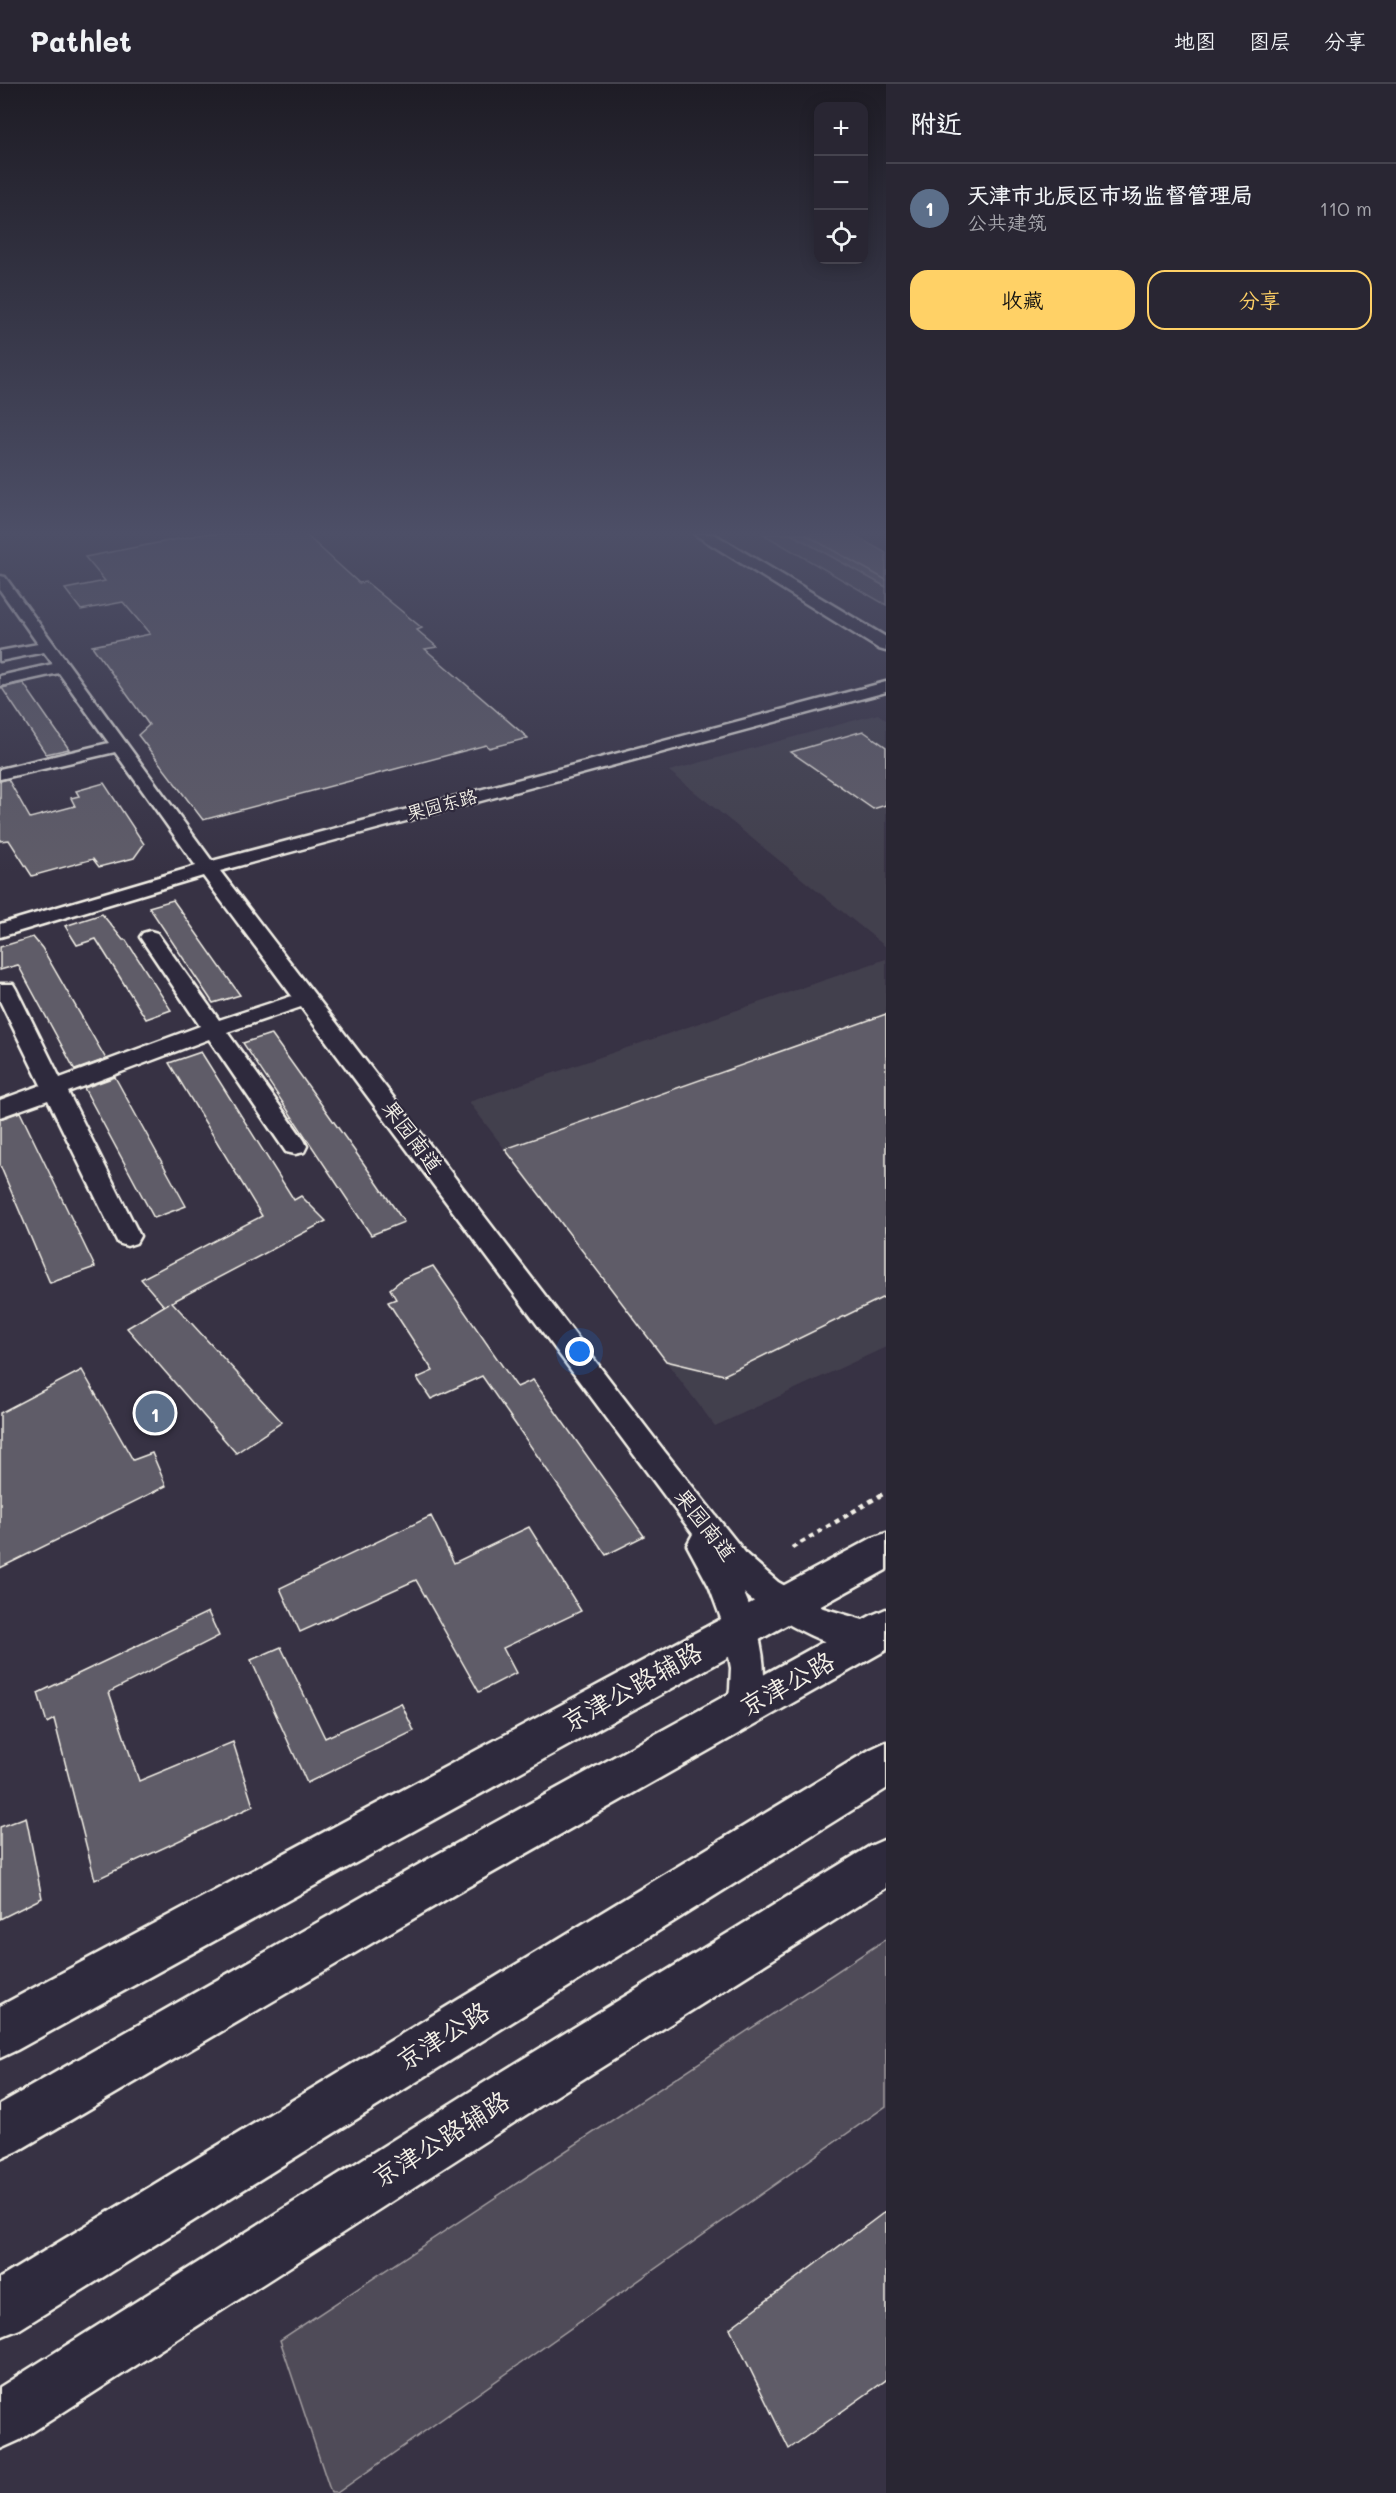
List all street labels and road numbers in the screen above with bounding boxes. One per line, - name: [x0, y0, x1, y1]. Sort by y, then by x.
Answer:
- street label: 果园东路: [404, 783, 480, 825]
- street label: 果园南道: [377, 1094, 449, 1178]
- street label: 果园南道: [670, 1483, 743, 1565]
- street label: 京津公路辅路: [555, 1633, 708, 1739]
- street label: 京津公路: [733, 1643, 840, 1723]
- street label: 京津公路: [389, 1993, 496, 2077]
- street label: 京津公路辅路: [365, 2082, 516, 2194]

